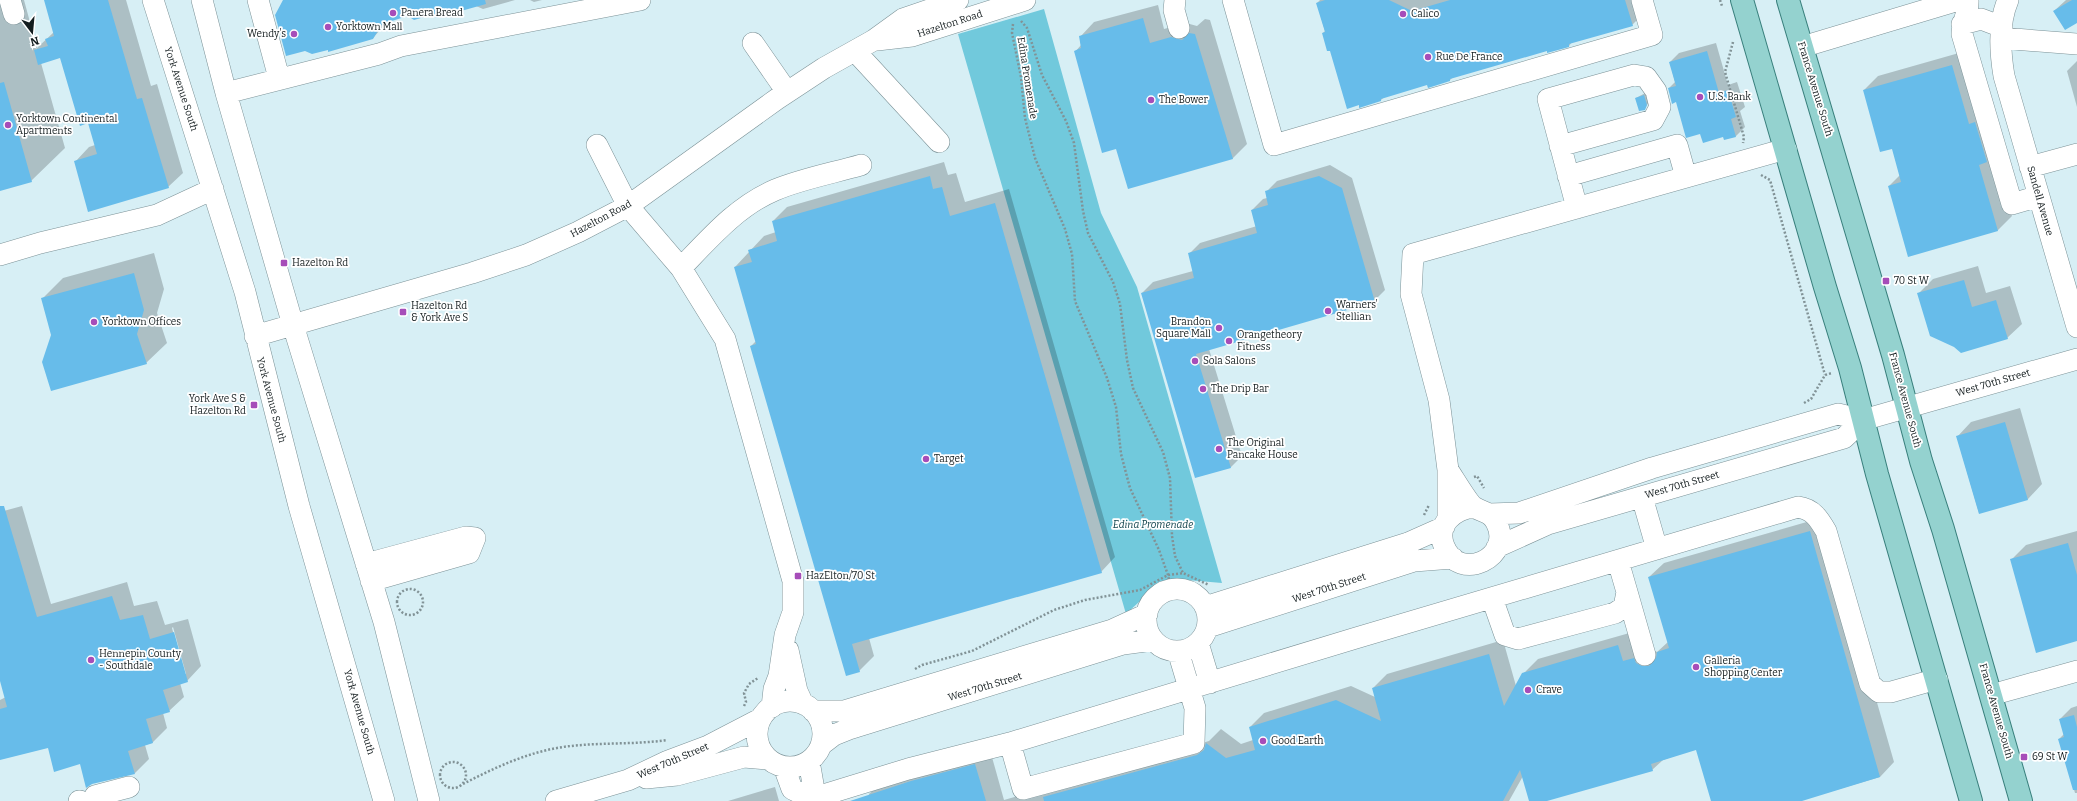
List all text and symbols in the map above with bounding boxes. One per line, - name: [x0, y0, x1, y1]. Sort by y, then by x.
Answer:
- place label: Panera Bread: [401, 7, 463, 19]
- marker: Panera Bread: [388, 8, 398, 18]
- street label: Hazelton Road: [916, 8, 984, 40]
- place label: Calico: [1411, 8, 1440, 20]
- marker: Calico: [1398, 9, 1408, 19]
- north arrow: [12, 12, 52, 52]
- place label: Yorktown Mall: [336, 21, 403, 33]
- marker: Yorktown Mall: [323, 22, 333, 32]
- place label: Wendy's: [247, 28, 286, 40]
- marker: Wendy's: [289, 29, 299, 39]
- text: N: [28, 34, 40, 49]
- street label: Edina Promenade: [1015, 36, 1039, 120]
- street label: France Avenue South: [1795, 40, 1835, 139]
- street label: York Avenue South: [162, 45, 201, 133]
- place label: Rue De France: [1436, 51, 1502, 63]
- marker: Rue De France: [1423, 52, 1433, 62]
- place label: U.S. Bank: [1708, 91, 1751, 103]
- marker: U.S. Bank: [1695, 92, 1705, 102]
- place label: The Bower: [1159, 94, 1209, 106]
- marker: The Bower: [1146, 95, 1156, 105]
- place label: Yorktown Continental Apartments: [16, 113, 117, 137]
- marker: Yorktown Continental Apartments: [3, 120, 13, 130]
- street label: Sandell Avenue: [2024, 165, 2056, 237]
- street label: Hazelton Road: [568, 198, 634, 240]
- place label: Hazelton Rd: [292, 257, 348, 269]
- marker: Hazelton Rd: [279, 258, 289, 268]
- place label: 70 St W: [1894, 275, 1930, 287]
- marker: 70 St W: [1881, 276, 1891, 286]
- place label: Warners' Stellian: [1336, 299, 1378, 323]
- place label: Hazelton Rd & York Ave S: [411, 300, 468, 324]
- marker: Warners' Stellian: [1323, 306, 1333, 316]
- marker: Hazelton Rd & York Ave S: [398, 307, 408, 317]
- place label: Yorktown Offices: [102, 316, 181, 328]
- place label: Brandon Square Mall: [1156, 316, 1212, 340]
- marker: Yorktown Offices: [89, 317, 99, 327]
- marker: Brandon Square Mall: [1214, 323, 1224, 333]
- place label: Orangetheory Fitness: [1237, 329, 1303, 353]
- marker: Orangetheory Fitness: [1224, 336, 1234, 346]
- street label: France Avenue South: [1886, 351, 1924, 450]
- place label: Sola Salons: [1203, 355, 1256, 367]
- street label: York Avenue South: [254, 356, 288, 445]
- marker: Sola Salons: [1190, 356, 1200, 366]
- street label: West 70th Street: [1955, 367, 2032, 399]
- place label: The Drip Bar: [1211, 383, 1269, 395]
- marker: The Drip Bar: [1198, 384, 1208, 394]
- place label: York Ave S & Hazelton Rd: [189, 393, 246, 417]
- marker: York Ave S & Hazelton Rd: [249, 400, 259, 410]
- place label: The Original Pancake House: [1227, 437, 1298, 461]
- marker: The Original Pancake House: [1214, 444, 1224, 454]
- place label: Target: [934, 453, 964, 465]
- marker: Target: [921, 454, 931, 464]
- street label: West 70th Street: [1644, 469, 1721, 501]
- park label: Edina Promenade: [1113, 519, 1193, 531]
- place label: HazElton/70 St: [806, 570, 875, 582]
- street label: West 70th Street: [1291, 570, 1368, 606]
- marker: HazElton/70 St: [793, 571, 803, 581]
- place label: Hennepin County - Southdale: [99, 648, 182, 672]
- marker: Hennepin County - Southdale: [86, 655, 96, 665]
- place label: Galleria Shopping Center: [1704, 655, 1783, 679]
- marker: Galleria Shopping Center: [1691, 662, 1701, 672]
- street label: France Avenue South: [1977, 662, 2016, 761]
- street label: York Avenue South: [341, 668, 377, 757]
- street label: West 70th Street: [947, 670, 1024, 704]
- place label: Crave: [1536, 684, 1562, 696]
- marker: Crave: [1523, 685, 1533, 695]
- place label: Good Earth: [1271, 735, 1324, 747]
- marker: Good Earth: [1258, 736, 1268, 746]
- street label: West 70th Street: [635, 740, 711, 781]
- place label: 69 St W: [2032, 751, 2068, 763]
- marker: 69 St W: [2019, 752, 2029, 762]

